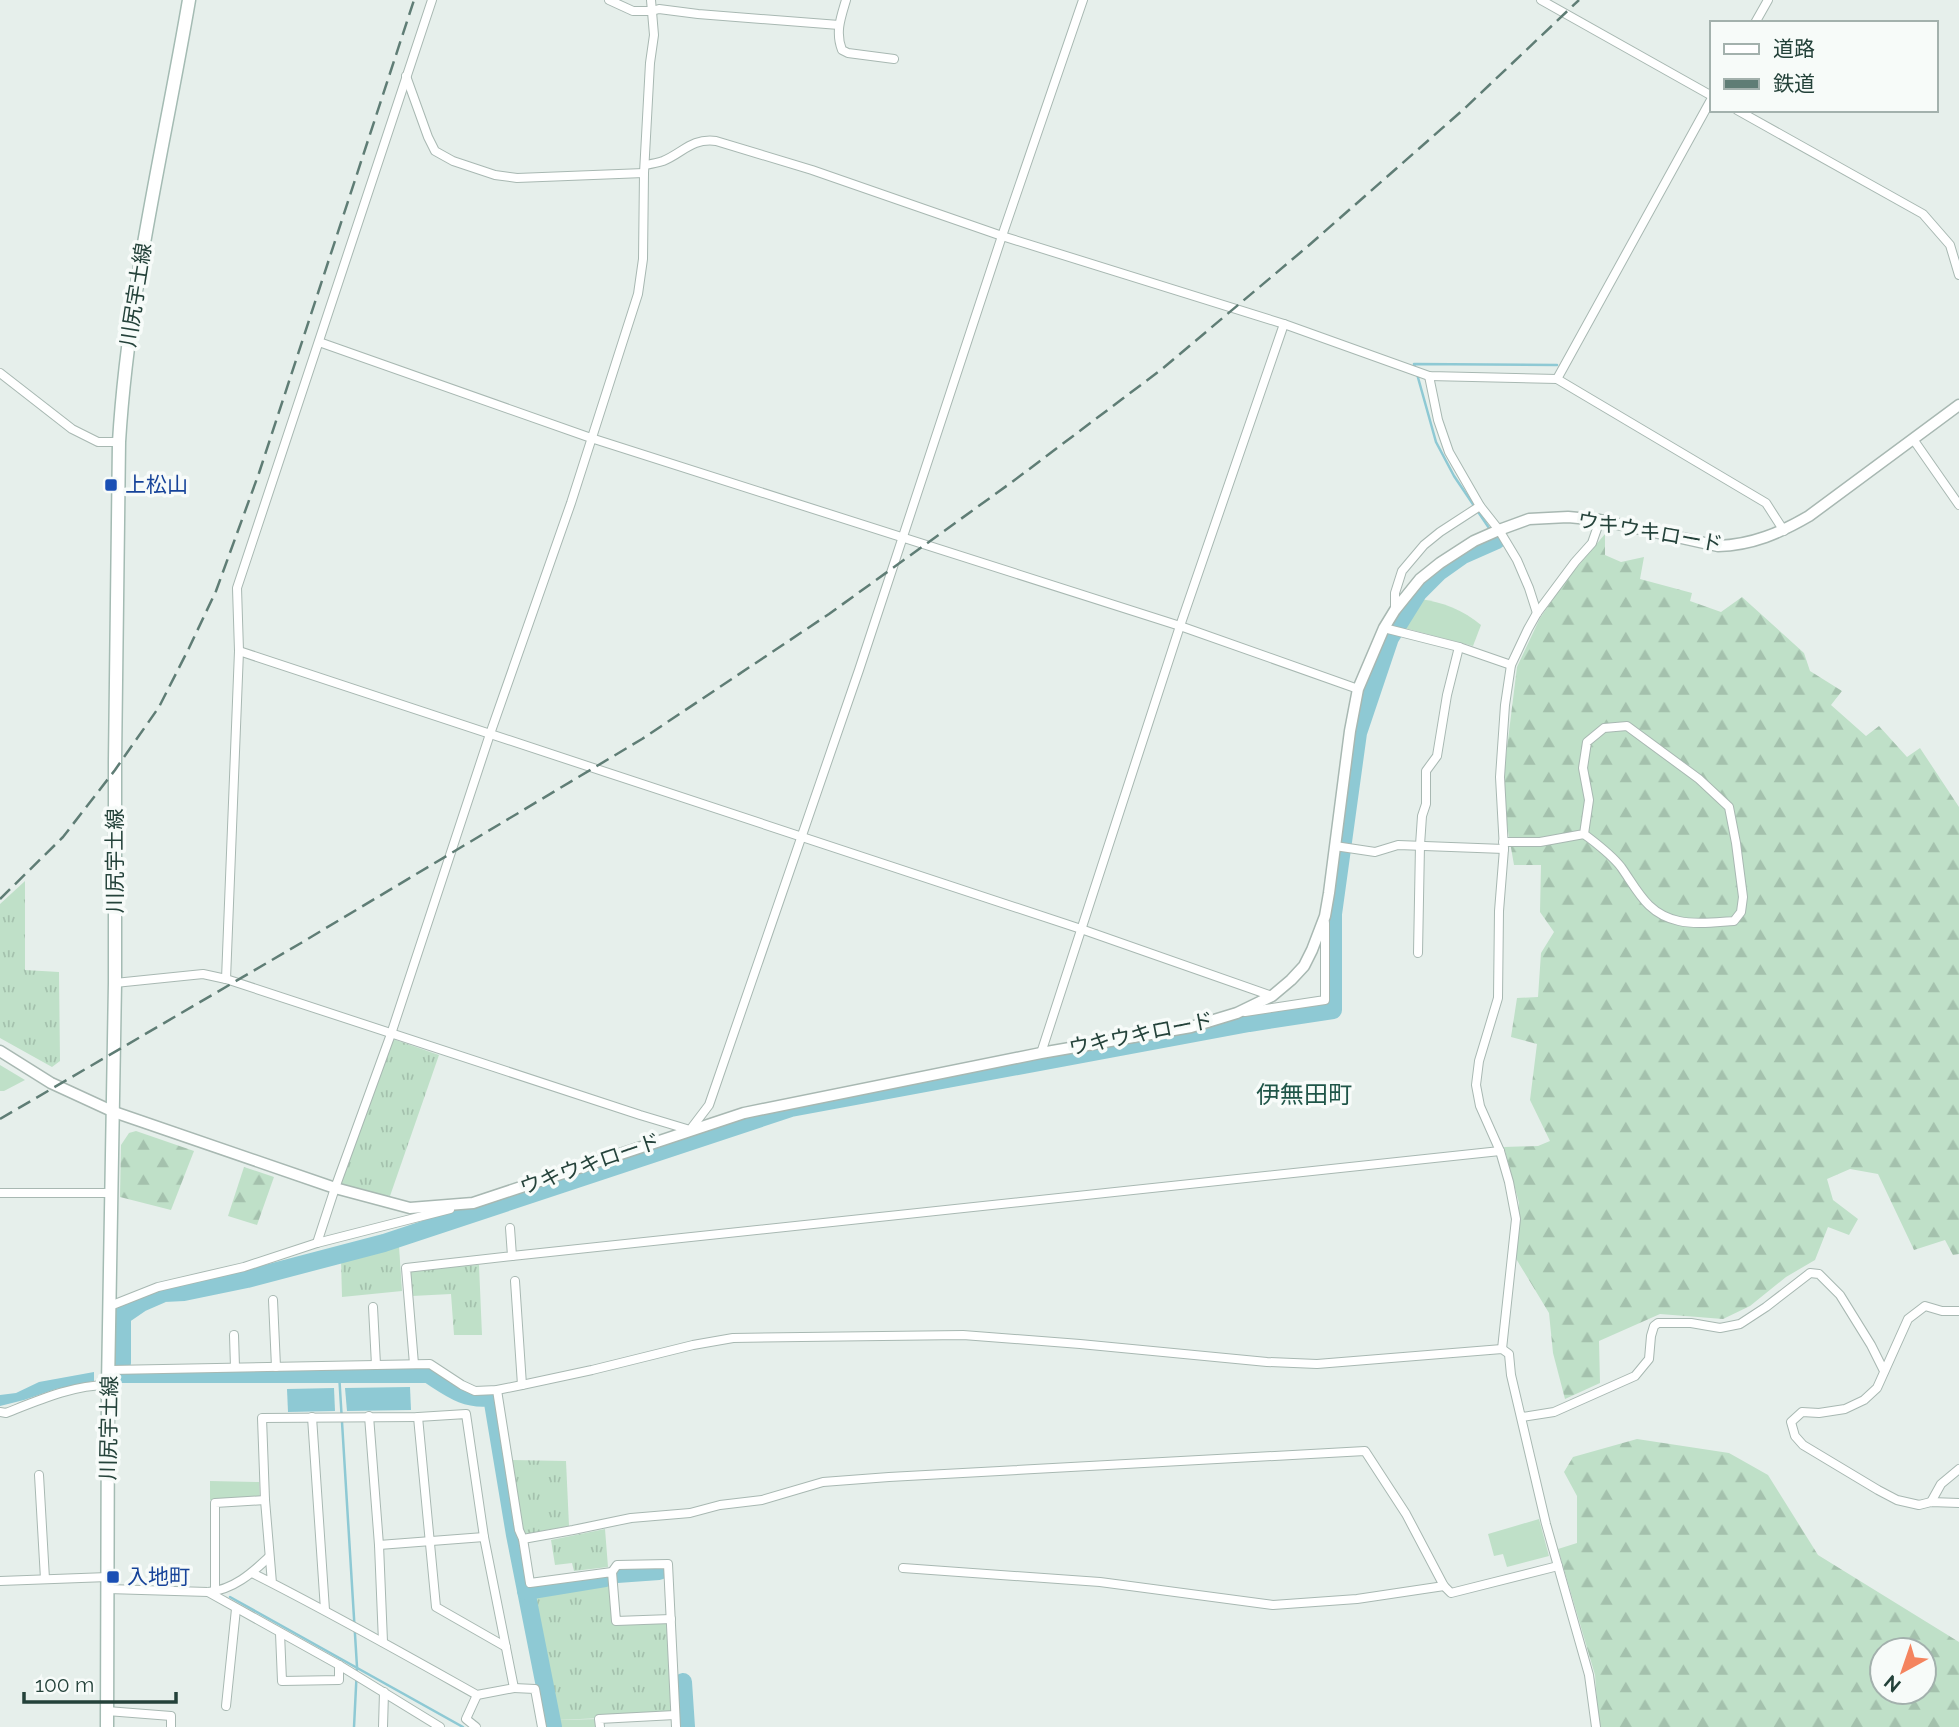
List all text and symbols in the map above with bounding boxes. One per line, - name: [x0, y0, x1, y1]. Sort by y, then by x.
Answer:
- legend: [1710, 21, 1938, 112]
- text: 道路: [1773, 36, 1815, 61]
- text: 鉄道: [1773, 71, 1815, 96]
- street label: 川尻宇土線: [115, 241, 156, 349]
- place label: 上松山: [125, 472, 188, 497]
- marker: 上松山: [103, 477, 119, 493]
- street label: ウキウキロード: [1576, 506, 1725, 557]
- street label: 川尻宇土線: [102, 809, 127, 914]
- street label: ウキウキロード: [1066, 1007, 1215, 1060]
- district label: 伊無田町: [1256, 1080, 1352, 1109]
- street label: ウキウキロード: [516, 1128, 663, 1199]
- street label: 川尻宇土線: [95, 1375, 122, 1481]
- place label: 入地町: [127, 1564, 190, 1589]
- marker: 入地町: [105, 1569, 121, 1585]
- north arrow: [1868, 1636, 1938, 1706]
- scale bar: [24, 1660, 177, 1704]
- text: N: [1879, 1671, 1905, 1697]
- text: 100 m: [35, 1672, 94, 1697]

